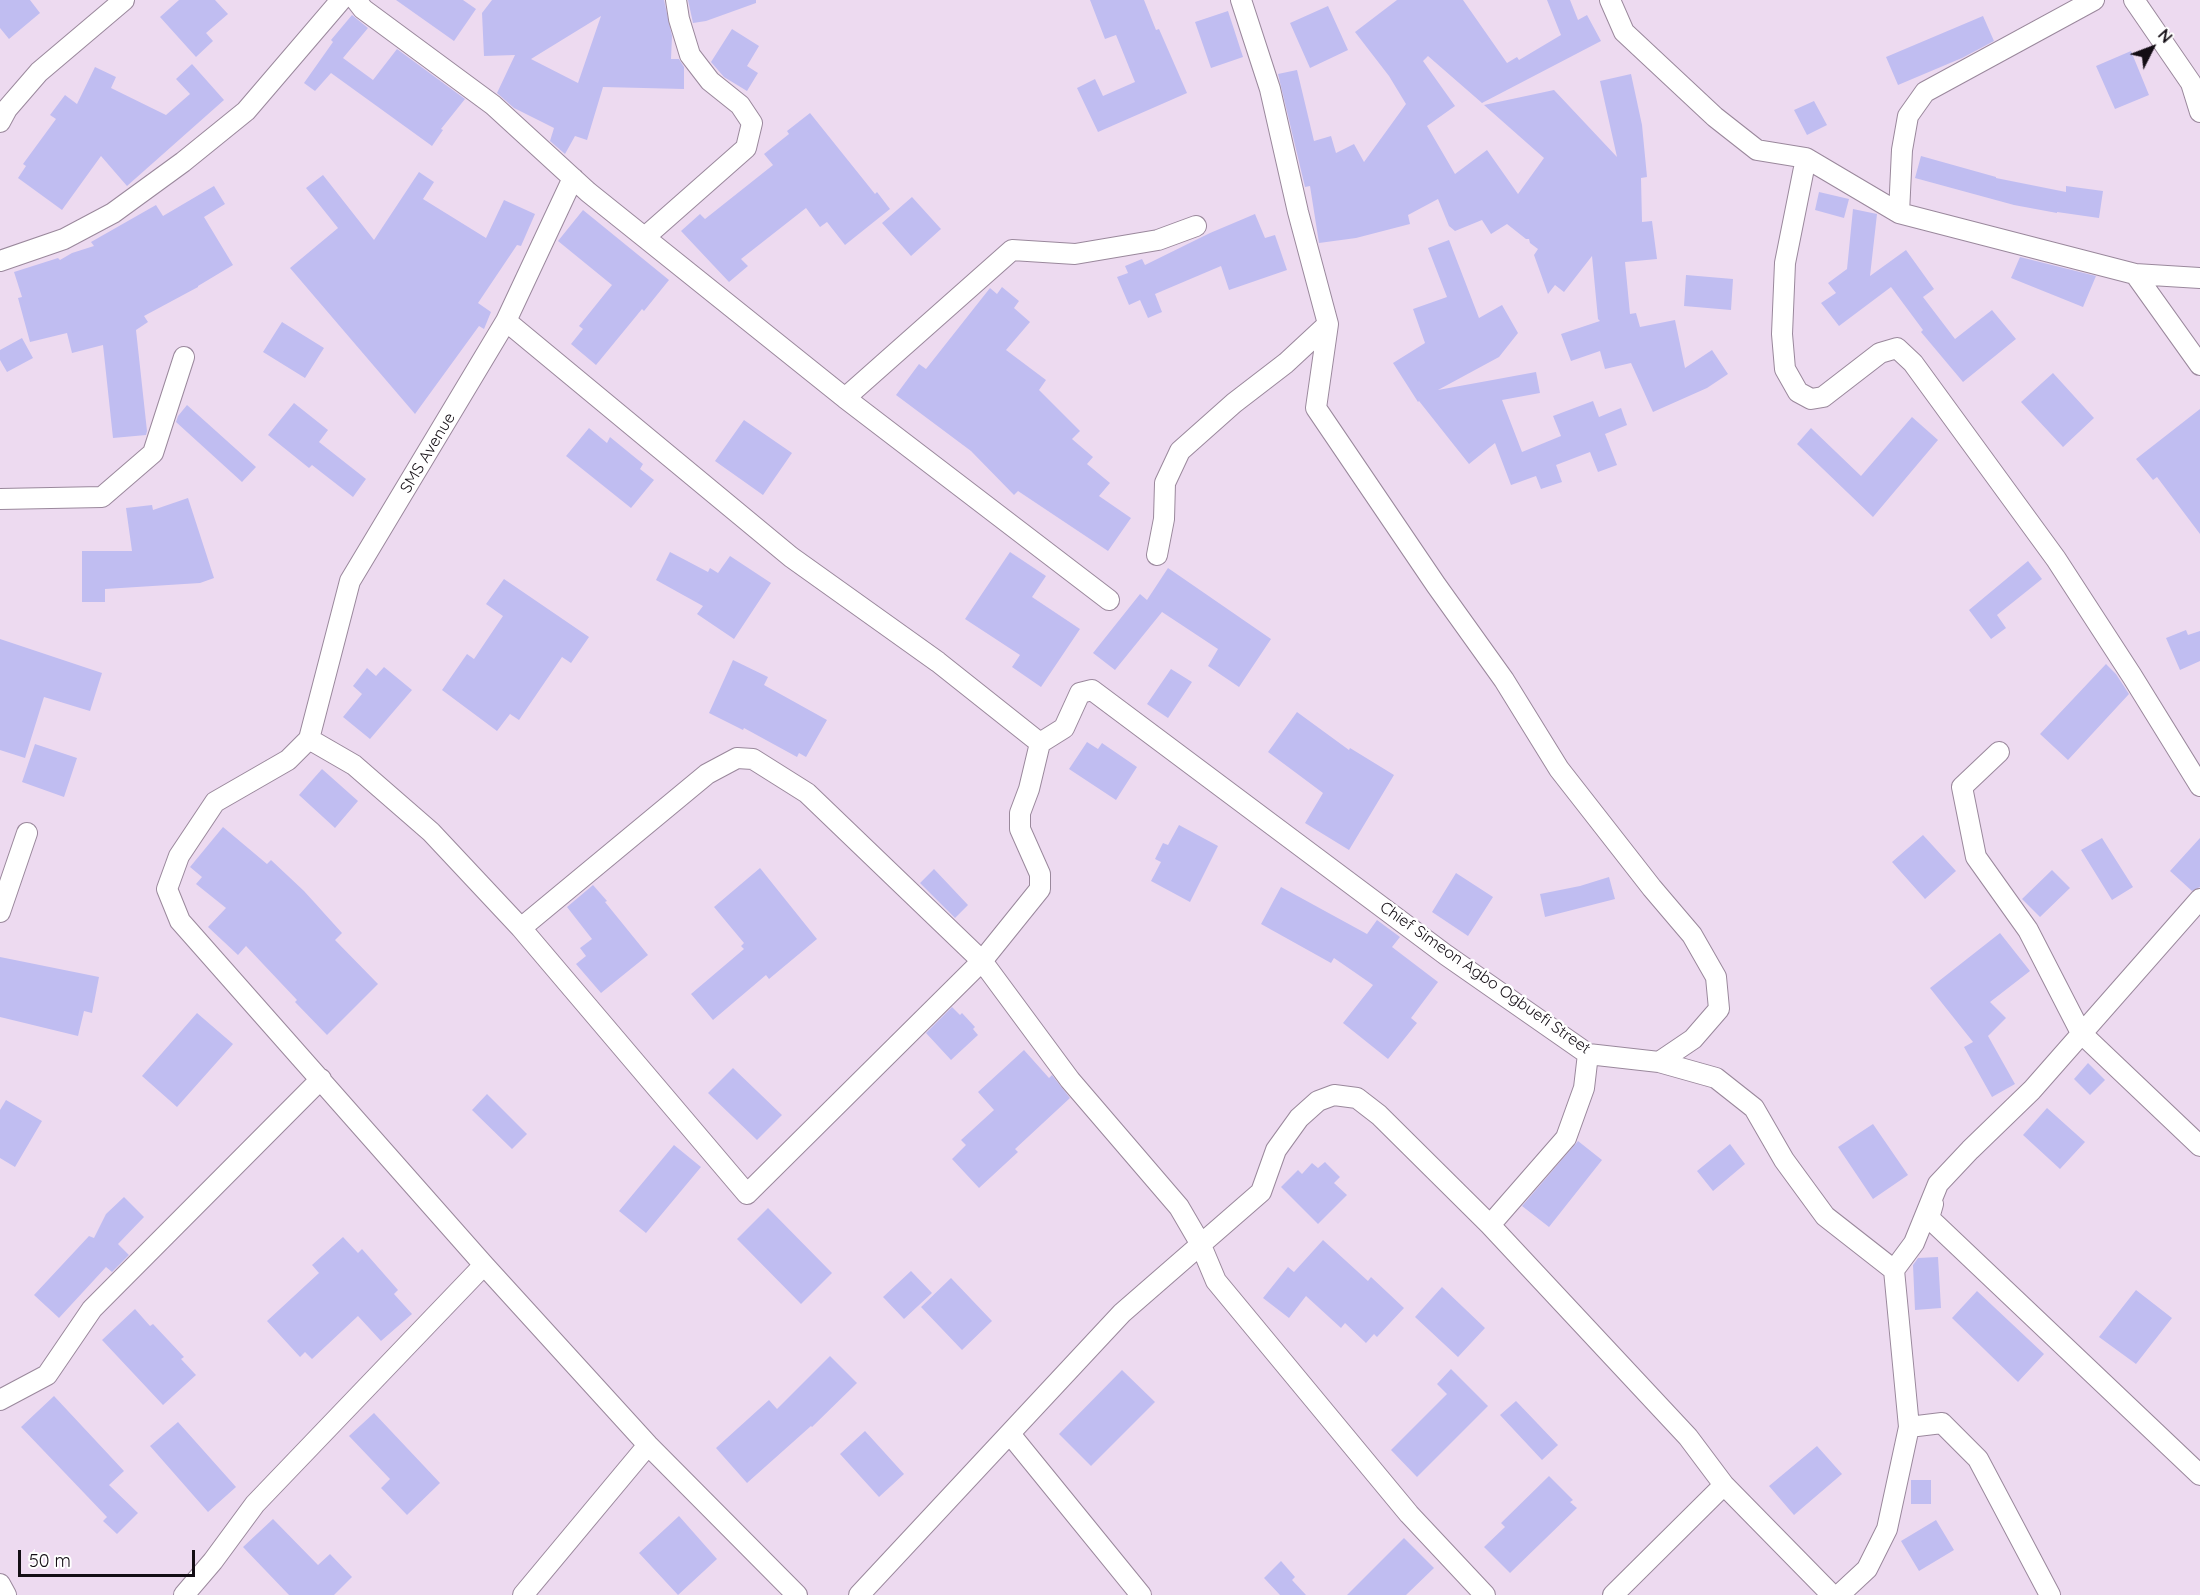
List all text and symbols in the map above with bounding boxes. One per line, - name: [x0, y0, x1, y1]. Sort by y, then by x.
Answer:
- north arrow: [2122, 18, 2182, 78]
- text: N: [2154, 25, 2177, 47]
- street label: SMS Avenue: [397, 409, 459, 497]
- street label: Chief Simeon Agbo Ogbuefi Street: [1376, 898, 1594, 1058]
- scale bar: [21, 1538, 198, 1576]
- text: 50 m: [29, 1549, 71, 1572]

